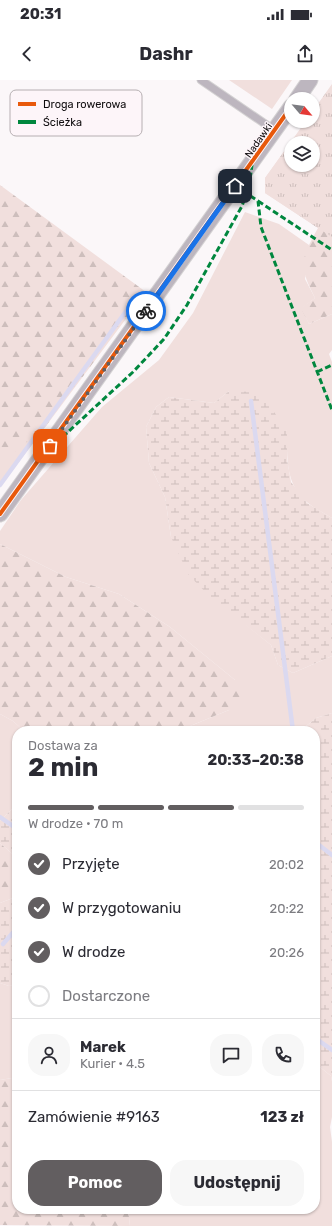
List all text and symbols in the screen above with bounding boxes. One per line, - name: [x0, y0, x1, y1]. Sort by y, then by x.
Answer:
- text: 20:31: [20, 5, 61, 23]
- icon: back: [16, 43, 38, 65]
- text: Dashr: [139, 43, 193, 65]
- icon: share: [294, 43, 316, 65]
- legend: [10, 90, 142, 136]
- north arrow: [284, 92, 320, 128]
- map controls: [284, 92, 320, 172]
- text: Droga rowerowa: [43, 98, 126, 111]
- text: Ścieżka: [43, 116, 82, 129]
- street label: Nadawki: [243, 121, 275, 160]
- button: layers: [284, 136, 320, 172]
- pin: [218, 169, 252, 203]
- icon: home: [224, 175, 246, 197]
- courier: [126, 291, 166, 331]
- icon: bike: [135, 300, 157, 322]
- pin: [33, 429, 67, 463]
- icon: bag: [39, 435, 61, 457]
- text: Dostawa za: [28, 738, 98, 753]
- text: 20:33–20:38: [207, 751, 304, 769]
- text: 2 min: [28, 752, 98, 783]
- text: W drodze · 70 m: [28, 816, 123, 831]
- icon: check: [28, 853, 50, 875]
- text: Przyjęte: [62, 855, 120, 873]
- text: 20:02: [269, 857, 304, 872]
- icon: check: [28, 897, 50, 919]
- text: W przygotowaniu: [62, 899, 181, 917]
- text: 20:22: [270, 901, 304, 916]
- icon: check: [28, 941, 50, 963]
- text: W drodze: [62, 943, 125, 961]
- text: 20:26: [269, 945, 304, 960]
- text: Dostarczone: [62, 987, 150, 1005]
- button: person: [28, 1034, 70, 1076]
- button: chat: [210, 1034, 252, 1076]
- button: phone: [262, 1034, 304, 1076]
- text: Marek: [80, 1038, 126, 1056]
- text: Kurier · 4.5: [80, 1056, 145, 1071]
- text: Zamówienie #9163: [28, 1108, 160, 1126]
- text: 123 zł: [260, 1108, 304, 1126]
- button: Pomoc: [28, 1160, 162, 1206]
- button: Udostępnij: [170, 1160, 304, 1206]

